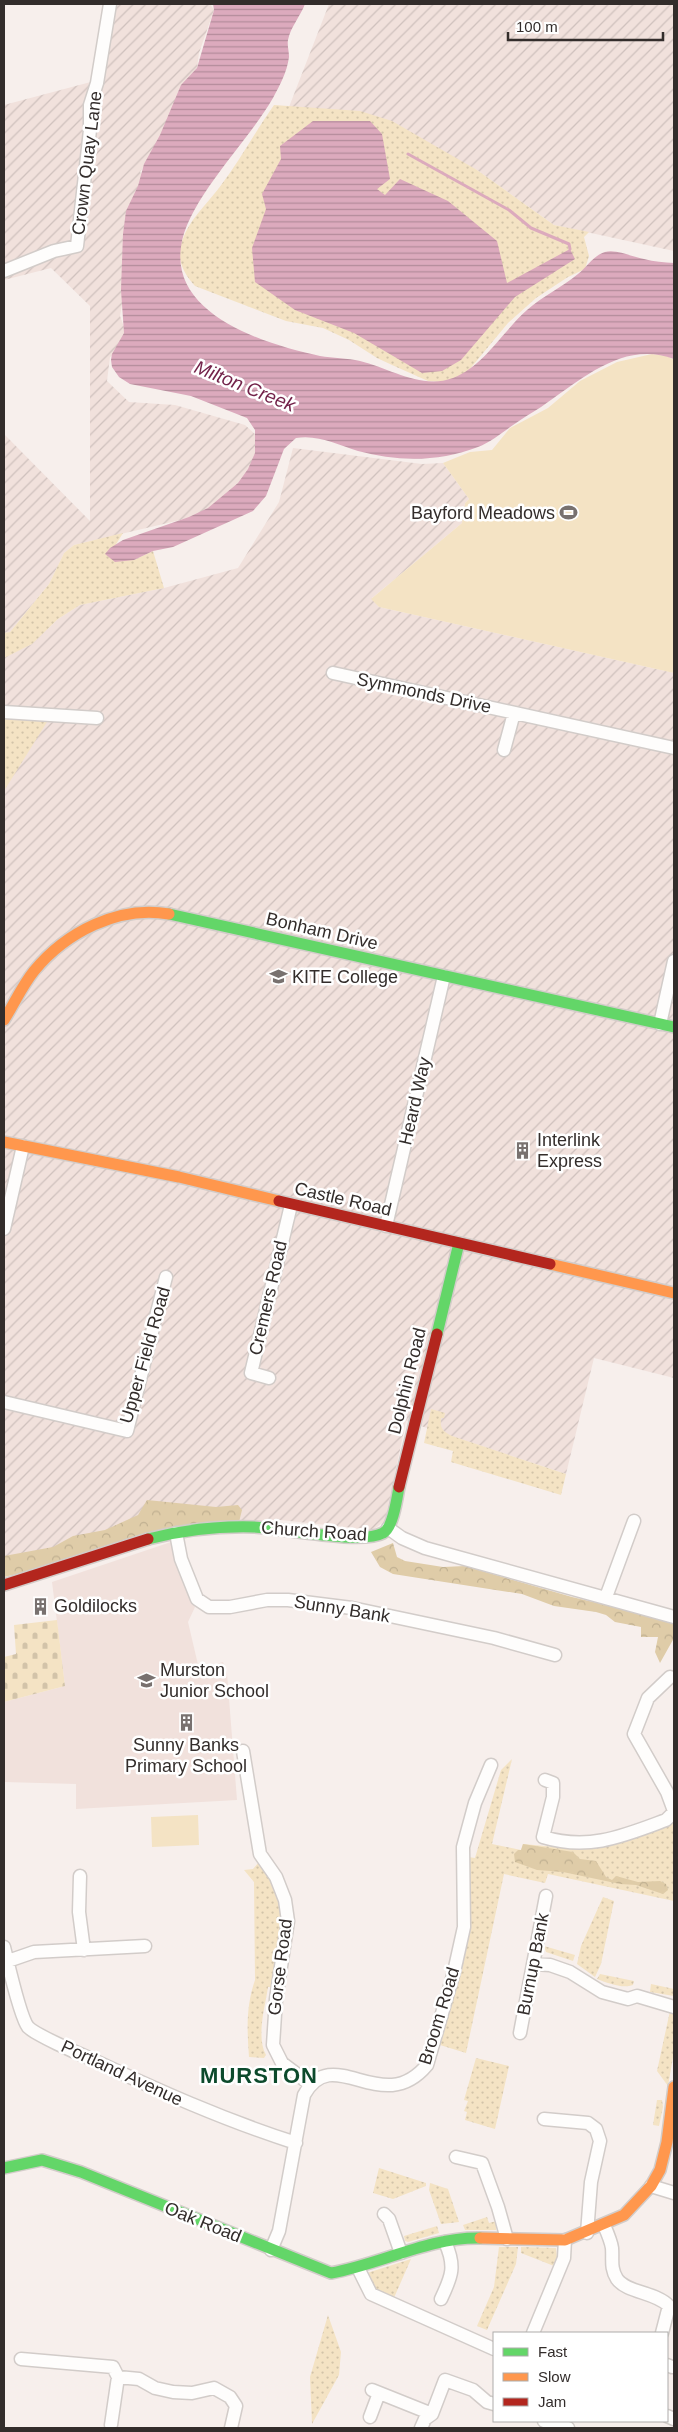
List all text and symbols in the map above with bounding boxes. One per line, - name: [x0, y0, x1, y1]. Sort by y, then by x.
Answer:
- scale bar: [508, 10, 663, 42]
- text: 100 m: [516, 18, 558, 35]
- street label: Crown Quay Lane: [68, 90, 106, 236]
- water label: Milton Creek: [192, 356, 300, 416]
- place label: Bayford Meadows: [411, 503, 555, 523]
- sports icon: Bayford Meadows: [559, 503, 579, 523]
- street label: Symmonds Drive: [355, 669, 493, 717]
- street label: Bonham Drive: [264, 908, 380, 954]
- school or university icon: KITE College: [268, 967, 288, 987]
- place label: KITE College: [292, 967, 398, 987]
- street label: Heard Way: [395, 1055, 435, 1147]
- place label: Interlink Express: [537, 1130, 602, 1171]
- building icon: Interlink Express: [513, 1140, 533, 1160]
- street label: Castle Road: [292, 1178, 394, 1220]
- street label: Cremers Road: [245, 1239, 291, 1357]
- street label: Upper Field Road: [116, 1284, 174, 1426]
- street label: Dolphin Road: [384, 1326, 430, 1436]
- street label: Church Road: [260, 1517, 368, 1545]
- street label: Sunny Bank: [292, 1592, 392, 1627]
- building icon: Goldilocks: [30, 1596, 50, 1616]
- place label: Goldilocks: [54, 1596, 137, 1616]
- place label: Murston Junior School: [160, 1660, 269, 1701]
- school or university icon: Murston Junior School: [136, 1670, 156, 1690]
- building icon: Sunny Banks Primary School: [176, 1712, 196, 1732]
- place label: Sunny Banks Primary School: [125, 1735, 247, 1776]
- street label: Burnup Bank: [513, 1910, 553, 2017]
- street label: Gorse Road: [264, 1918, 296, 2016]
- street label: Broom Road: [415, 1965, 463, 2067]
- street label: Portland Avenue: [58, 2036, 186, 2110]
- district label: MURSTON: [200, 2063, 318, 2088]
- street label: Oak Road: [162, 2198, 244, 2246]
- legend: [493, 2332, 668, 2422]
- text: Fast: [538, 2343, 568, 2360]
- text: Slow: [538, 2368, 571, 2385]
- text: Jam: [538, 2393, 566, 2410]

